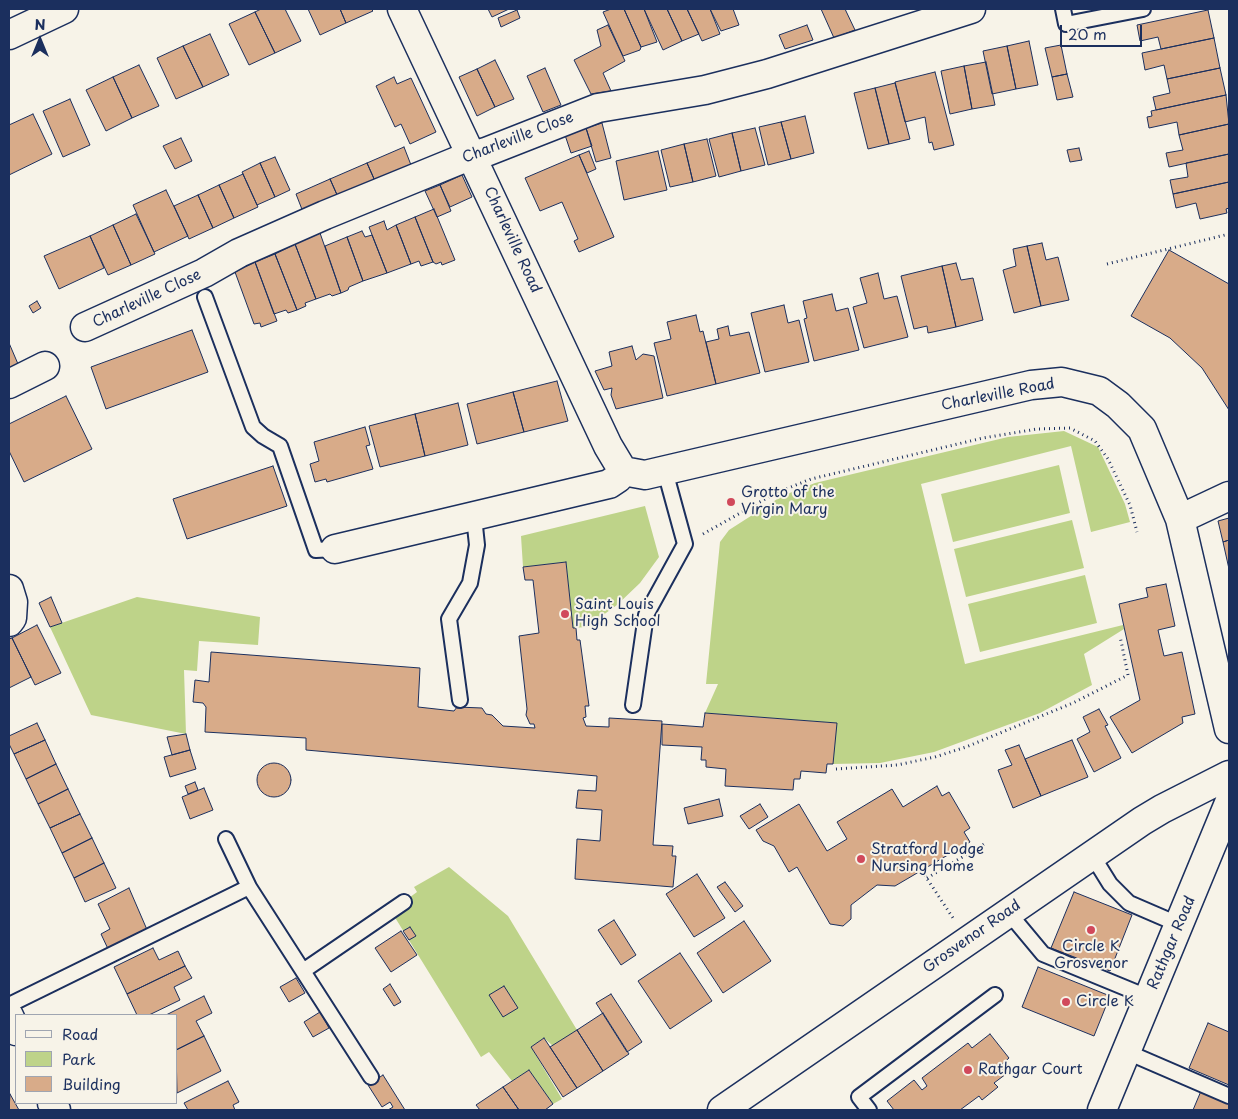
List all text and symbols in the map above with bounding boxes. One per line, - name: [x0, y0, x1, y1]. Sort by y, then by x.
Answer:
- text: N: [34, 14, 46, 35]
- north arrow: [15, 15, 65, 65]
- scale bar: [1063, 15, 1146, 47]
- text: 20 m: [1068, 22, 1107, 45]
- street label: Charleville Close: [460, 109, 576, 167]
- street label: Charleville Road: [479, 184, 545, 296]
- street label: Charleville Close: [90, 266, 204, 332]
- street label: Charleville Road: [940, 375, 1056, 415]
- place label: Grotto of the Virgin Mary: [741, 484, 835, 519]
- marker: Grotto of the Virgin Mary: [725, 496, 737, 508]
- place label: Saint Louis High School: [575, 596, 660, 631]
- marker: Saint Louis High School: [559, 608, 571, 620]
- place label: Stratford Lodge Nursing Home: [871, 841, 984, 876]
- marker: Stratford Lodge Nursing Home: [855, 853, 867, 865]
- street label: Rathgar Road: [1144, 894, 1200, 992]
- street label: Grosvenor Road: [920, 897, 1024, 977]
- marker: Circle K Grosvenor: [1085, 924, 1097, 936]
- place label: Circle K Grosvenor: [1054, 938, 1128, 973]
- place label: Circle K: [1076, 993, 1134, 1011]
- marker: Circle K: [1060, 996, 1072, 1008]
- legend: [15, 1014, 178, 1104]
- text: Road: [62, 1022, 98, 1045]
- text: Park: [62, 1047, 96, 1070]
- place label: Rathgar Court: [978, 1061, 1083, 1079]
- marker: Rathgar Court: [962, 1064, 974, 1076]
- text: Building: [62, 1072, 121, 1095]

